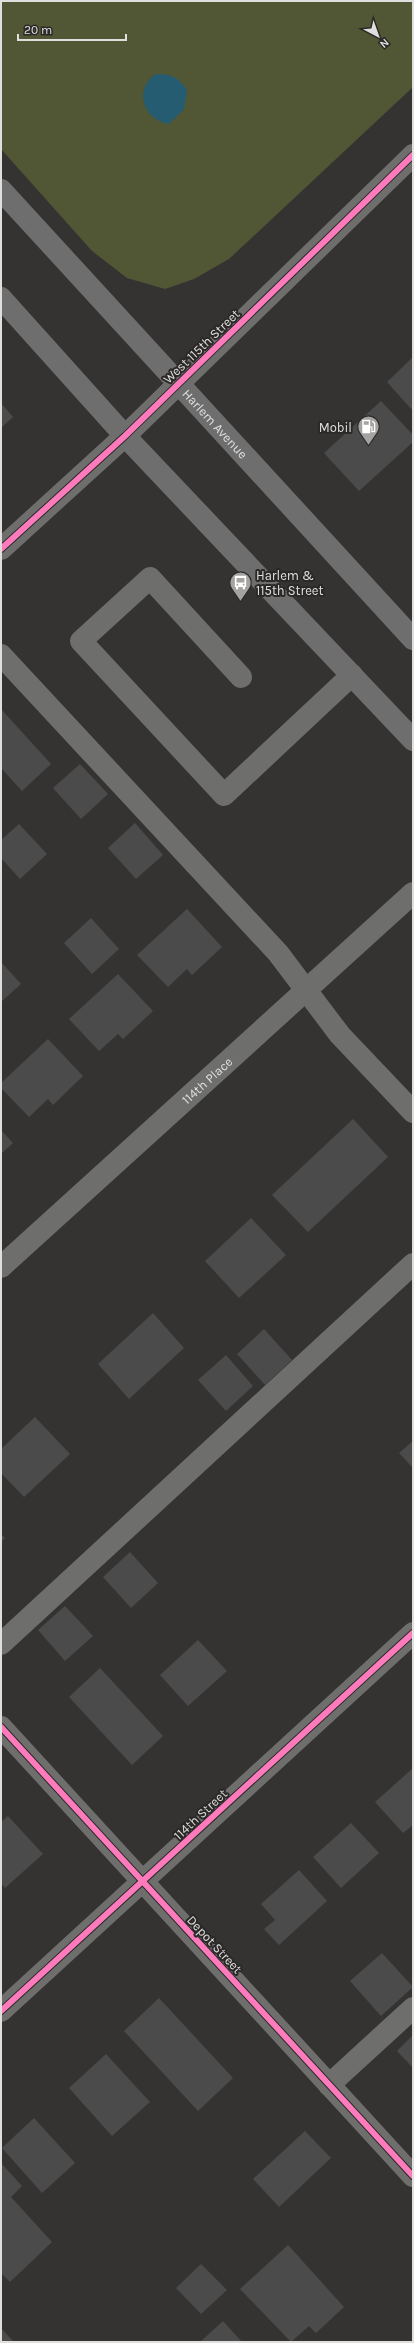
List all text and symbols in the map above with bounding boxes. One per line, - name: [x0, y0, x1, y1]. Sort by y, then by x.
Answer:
- scale bar: [18, 16, 126, 42]
- north arrow: [358, 16, 398, 56]
- text: 20 m: [24, 23, 52, 37]
- text: N: [377, 36, 391, 51]
- street label: West 115th Street: [160, 306, 243, 387]
- street label: Harlem Avenue: [179, 386, 251, 462]
- fuel station icon: Mobil: [355, 414, 381, 447]
- place label: Mobil: [319, 420, 352, 435]
- place label: Harlem & 115th Street: [256, 568, 324, 598]
- bus stop icon: Harlem & 115th Street: [227, 569, 253, 602]
- street label: 114th Place: [179, 1054, 236, 1107]
- street label: 114th Street: [171, 1786, 230, 1843]
- street label: Depot Street: [184, 1912, 245, 1976]

